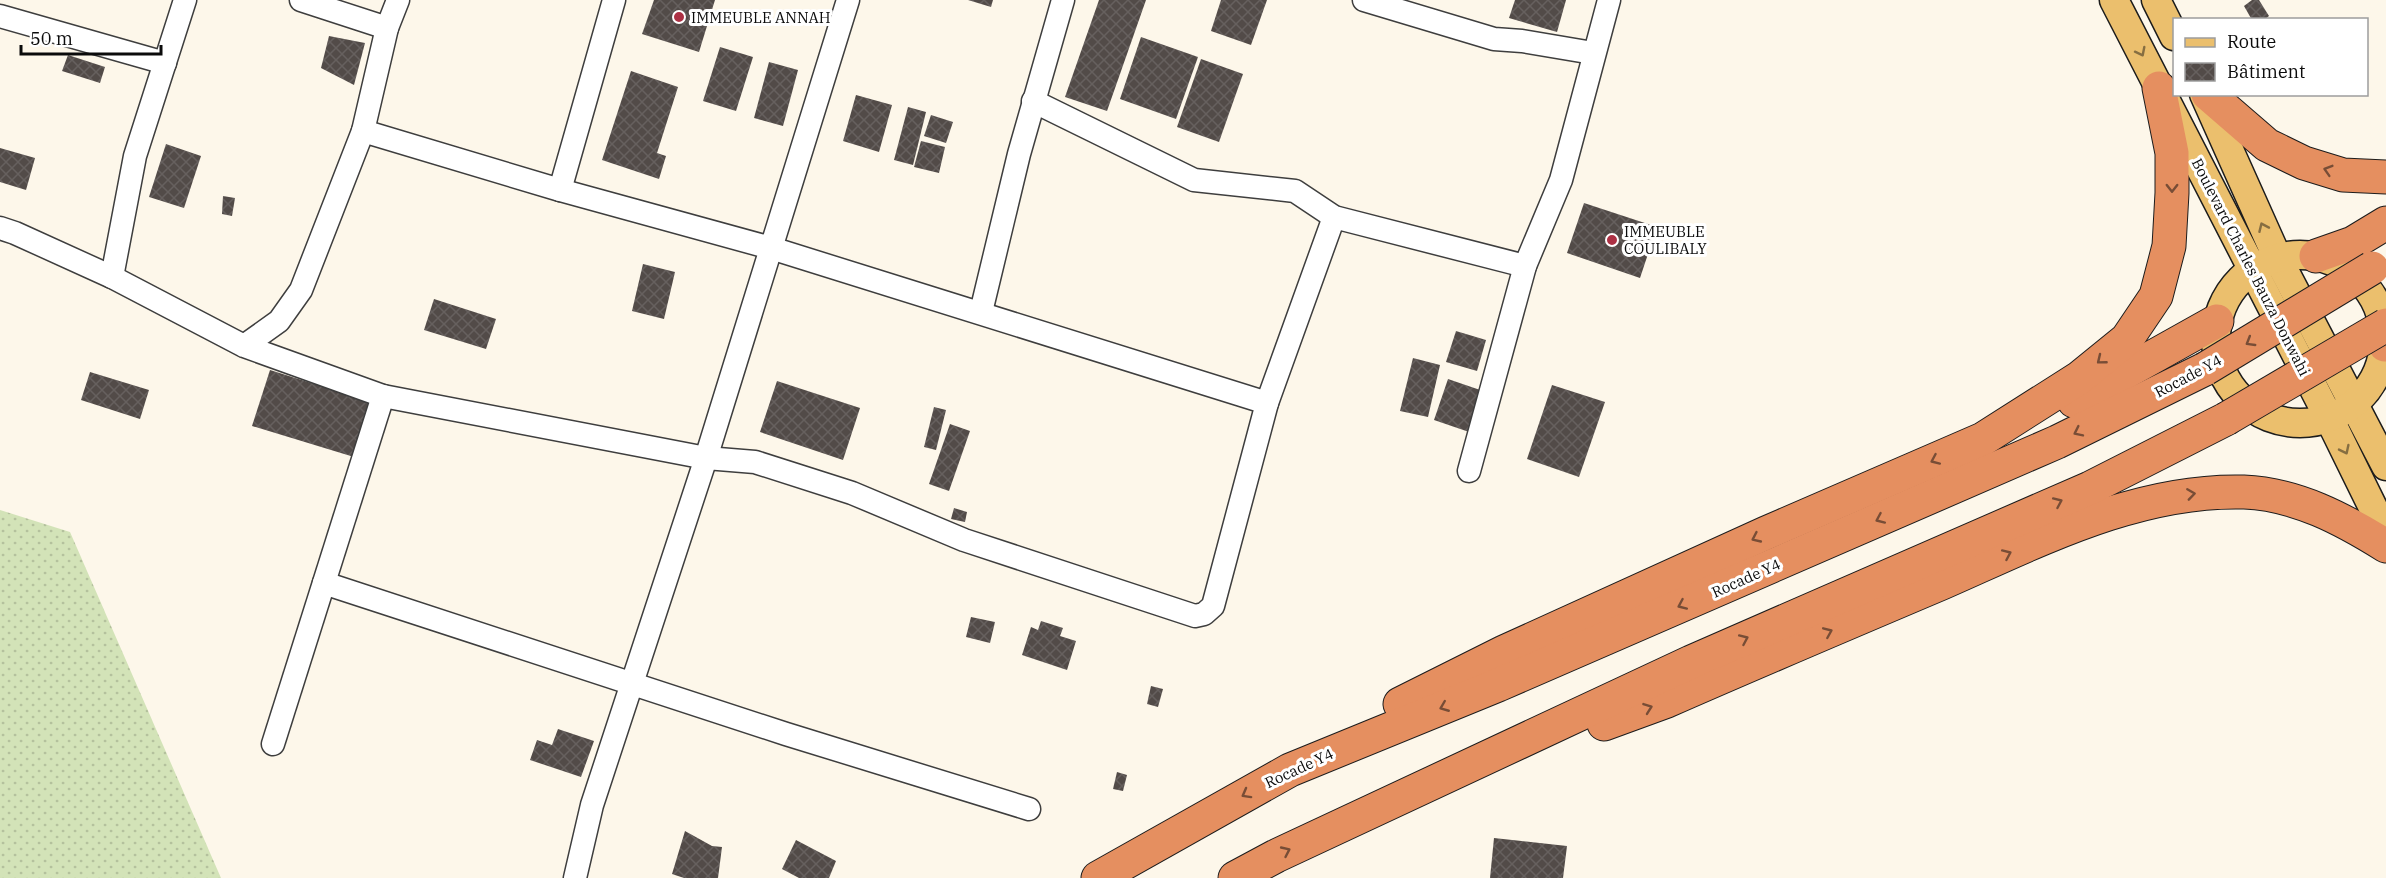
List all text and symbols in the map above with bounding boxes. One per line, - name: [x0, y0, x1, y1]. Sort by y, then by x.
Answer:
- place label: IMMEUBLE ANNAH: [691, 8, 831, 27]
- marker: IMMEUBLE ANNAH: [672, 10, 686, 24]
- scale bar: [21, 18, 160, 56]
- legend: [2173, 18, 2368, 96]
- text: 50 m: [30, 27, 73, 50]
- text: Route: [2227, 30, 2276, 53]
- one-way arrow: [2133, 46, 2145, 57]
- text: Bâtiment: [2227, 60, 2305, 83]
- street label: Boulevard Charles Bauza Donwahi: [2188, 155, 2314, 379]
- one-way arrow: [2323, 165, 2334, 177]
- one-way arrow: [2166, 183, 2178, 192]
- place label: IMMEUBLE COULIBALY: [1624, 222, 1707, 258]
- one-way arrow: [2258, 223, 2270, 234]
- marker: IMMEUBLE COULIBALY: [1605, 233, 1619, 247]
- one-way arrow: [2246, 334, 2256, 346]
- street label: Rocade Y4: [2151, 350, 2225, 402]
- one-way arrow: [2097, 353, 2108, 364]
- one-way arrow: [2073, 425, 2084, 436]
- one-way arrow: [2337, 443, 2349, 454]
- one-way arrow: [1930, 452, 1941, 464]
- one-way arrow: [2187, 489, 2196, 501]
- one-way arrow: [2052, 497, 2063, 509]
- one-way arrow: [1875, 512, 1886, 524]
- one-way arrow: [1751, 530, 1762, 542]
- one-way arrow: [2000, 549, 2011, 561]
- street label: Rocade Y4: [1709, 554, 1783, 602]
- one-way arrow: [1677, 598, 1688, 610]
- one-way arrow: [1821, 627, 1832, 639]
- one-way arrow: [1738, 634, 1749, 646]
- one-way arrow: [1439, 700, 1450, 712]
- one-way arrow: [1642, 702, 1653, 715]
- street label: Rocade Y4: [1262, 744, 1336, 792]
- one-way arrow: [1242, 787, 1253, 798]
- one-way arrow: [1280, 846, 1291, 858]

